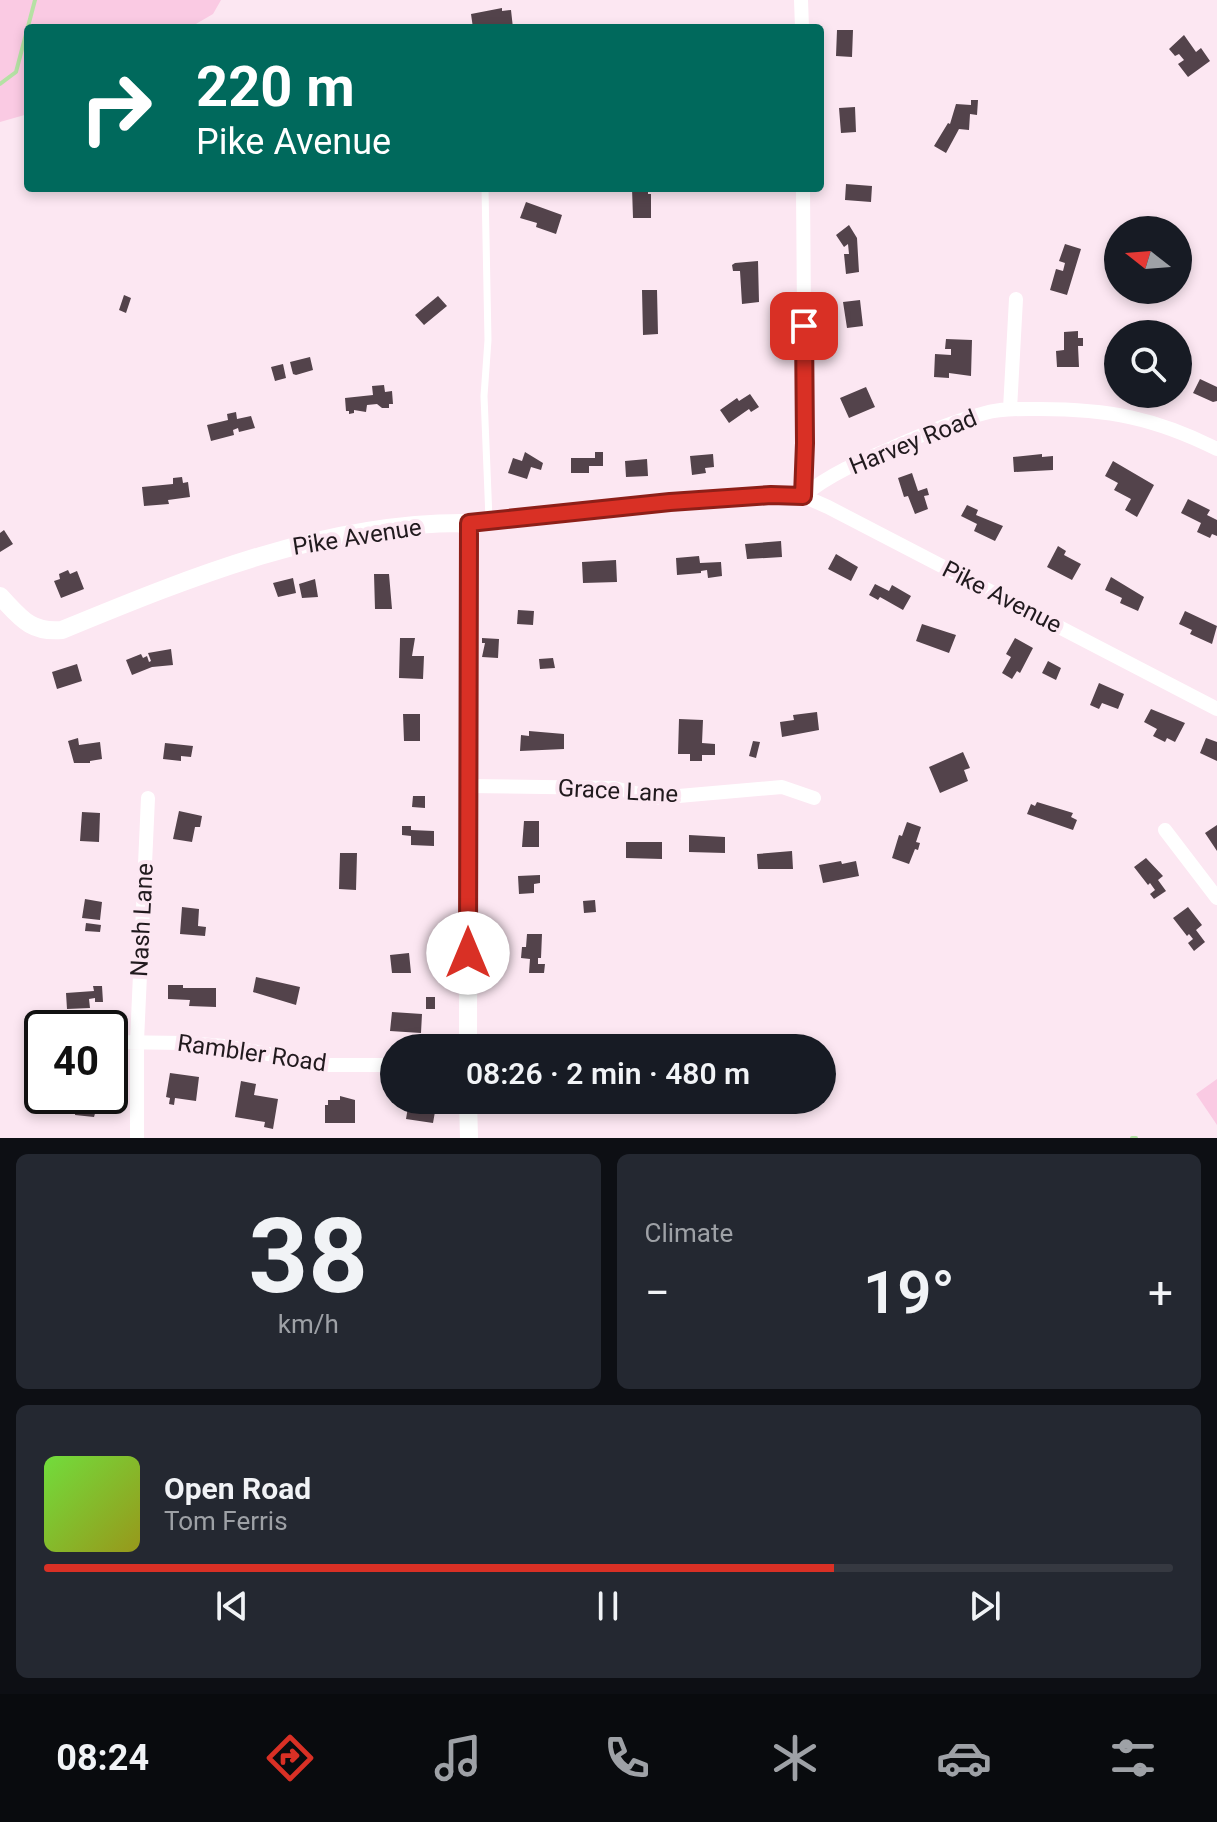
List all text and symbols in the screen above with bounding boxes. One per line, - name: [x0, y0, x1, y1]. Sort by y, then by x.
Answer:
- text: 220 m: [196, 54, 355, 120]
- icon: right: [64, 56, 168, 160]
- text: Pike Avenue: [196, 121, 391, 163]
- north arrow: [1104, 216, 1192, 304]
- map controls: [1104, 216, 1192, 408]
- pin: [770, 292, 838, 360]
- icon: arrive: [782, 304, 826, 348]
- button: search: [1104, 320, 1192, 408]
- street label: Harvey Road: [845, 404, 981, 480]
- street label: Pike Avenue: [291, 513, 423, 561]
- street label: Pike Avenue: [938, 555, 1066, 639]
- street label: Grace Lane: [557, 774, 679, 808]
- street label: Nash Lane: [125, 862, 159, 978]
- position arrow: [426, 911, 510, 995]
- speed limit sign: 40: [24, 1010, 128, 1114]
- street label: Rambler Road: [176, 1029, 328, 1077]
- text: 08:26 · 2 min · 480 m: [466, 1056, 750, 1091]
- text: 38: [249, 1196, 368, 1317]
- text: Climate: [645, 1218, 733, 1248]
- text: 19°: [863, 1257, 955, 1328]
- text: −: [645, 1267, 670, 1319]
- text: +: [1148, 1267, 1173, 1319]
- text: km/h: [278, 1309, 339, 1339]
- text: Open Road: [164, 1471, 311, 1506]
- text: Tom Ferris: [164, 1506, 288, 1536]
- icon: previous: [210, 1584, 254, 1628]
- icon: pause: [586, 1584, 630, 1628]
- icon: next: [963, 1584, 1007, 1628]
- icon: directions: [262, 1730, 318, 1786]
- icon: music: [430, 1730, 486, 1786]
- icon: phone: [599, 1730, 655, 1786]
- icon: climate: [767, 1730, 823, 1786]
- icon: car: [936, 1730, 992, 1786]
- icon: filters: [1105, 1730, 1161, 1786]
- text: 08:24: [56, 1737, 149, 1779]

